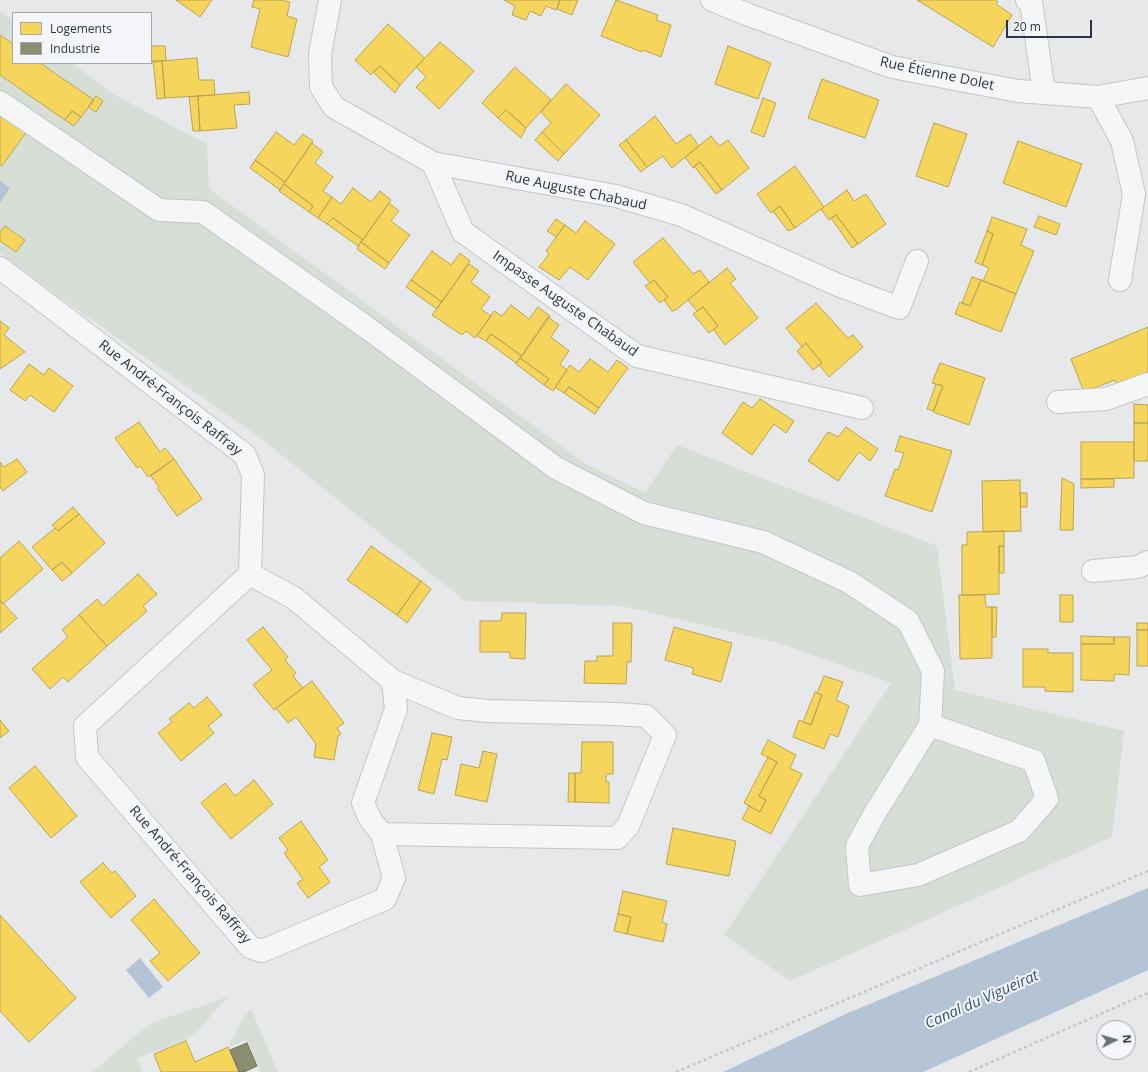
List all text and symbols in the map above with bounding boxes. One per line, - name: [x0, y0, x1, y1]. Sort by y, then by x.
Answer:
- legend: [12, 12, 152, 64]
- scale bar: [1008, 12, 1094, 38]
- text: 20 m: [1013, 18, 1041, 35]
- text: Logements: [50, 20, 112, 37]
- text: Industrie: [50, 40, 100, 57]
- street label: Rue Étienne Dolet: [878, 54, 996, 94]
- street label: Rue Auguste Chabaud: [504, 168, 648, 214]
- street label: Impasse Auguste Chabaud: [489, 247, 641, 361]
- street label: Rue André-François Raffray: [95, 337, 245, 459]
- street label: Rue André-François Raffray: [125, 803, 255, 947]
- water label: Canal du Vigueirat: [922, 967, 1042, 1033]
- north arrow: [1096, 1020, 1136, 1060]
- text: N: [1120, 1034, 1135, 1044]

